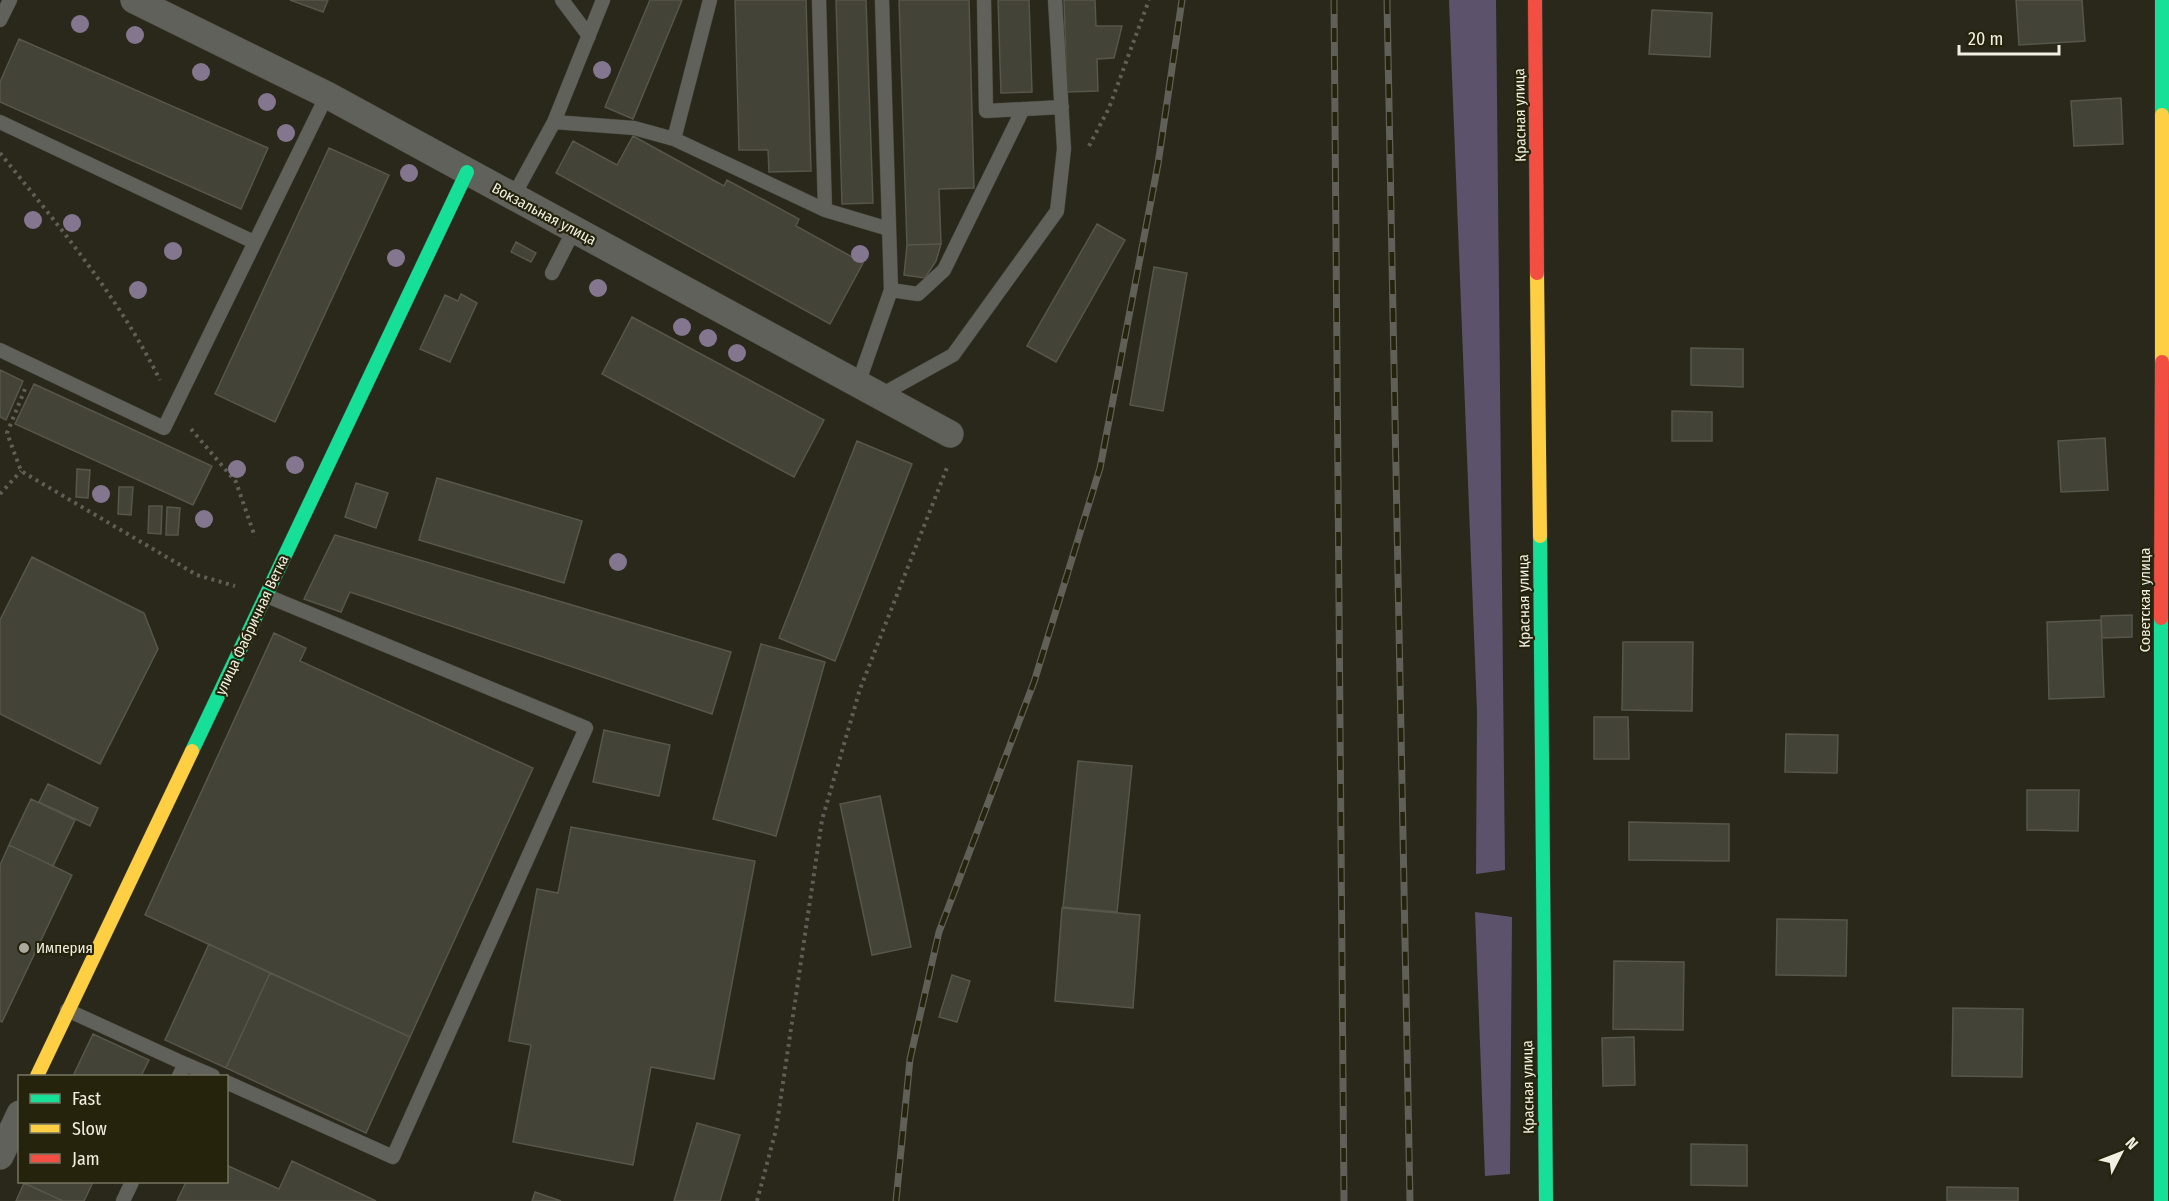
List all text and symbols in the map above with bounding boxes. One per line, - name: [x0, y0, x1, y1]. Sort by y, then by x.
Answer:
- scale bar: [1959, 18, 2060, 56]
- text: 20 m: [1968, 28, 2003, 50]
- street label: Красная улица: [1510, 68, 1530, 162]
- street label: Вокзальная улица: [489, 179, 599, 249]
- street label: Советская улица: [2136, 548, 2154, 652]
- street label: улица Фабричная Ветка: [212, 552, 292, 698]
- street label: Красная улица: [1514, 554, 1534, 648]
- place label: Империя: [36, 939, 93, 957]
- marker: Империя: [17, 941, 31, 955]
- street label: Красная улица: [1518, 1040, 1538, 1134]
- legend: [18, 1075, 228, 1183]
- text: Fast: [72, 1088, 101, 1110]
- text: Slow: [72, 1118, 107, 1140]
- north arrow: [2091, 1123, 2151, 1183]
- text: N: [2122, 1133, 2142, 1153]
- text: Jam: [72, 1148, 100, 1170]

